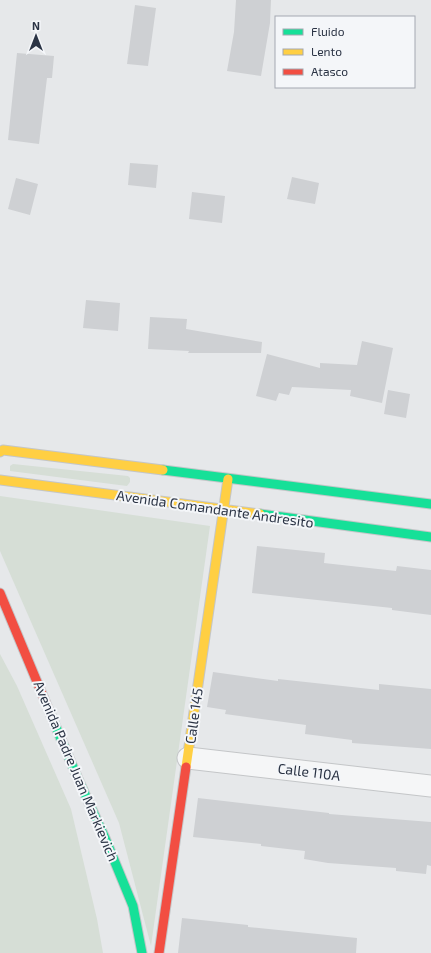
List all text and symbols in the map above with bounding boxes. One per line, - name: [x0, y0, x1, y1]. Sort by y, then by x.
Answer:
- north arrow: [16, 16, 56, 56]
- legend: [275, 16, 415, 88]
- text: N: [32, 19, 40, 32]
- text: Fluido: [311, 24, 345, 38]
- text: Lento: [311, 44, 342, 58]
- text: Atasco: [311, 64, 348, 78]
- street label: Avenida Comandante Andresito: [115, 486, 315, 531]
- street label: Avenida Padre Juan Markievich: [31, 678, 122, 864]
- street label: Calle 145: [181, 687, 206, 745]
- street label: Calle 110A: [277, 759, 342, 784]

